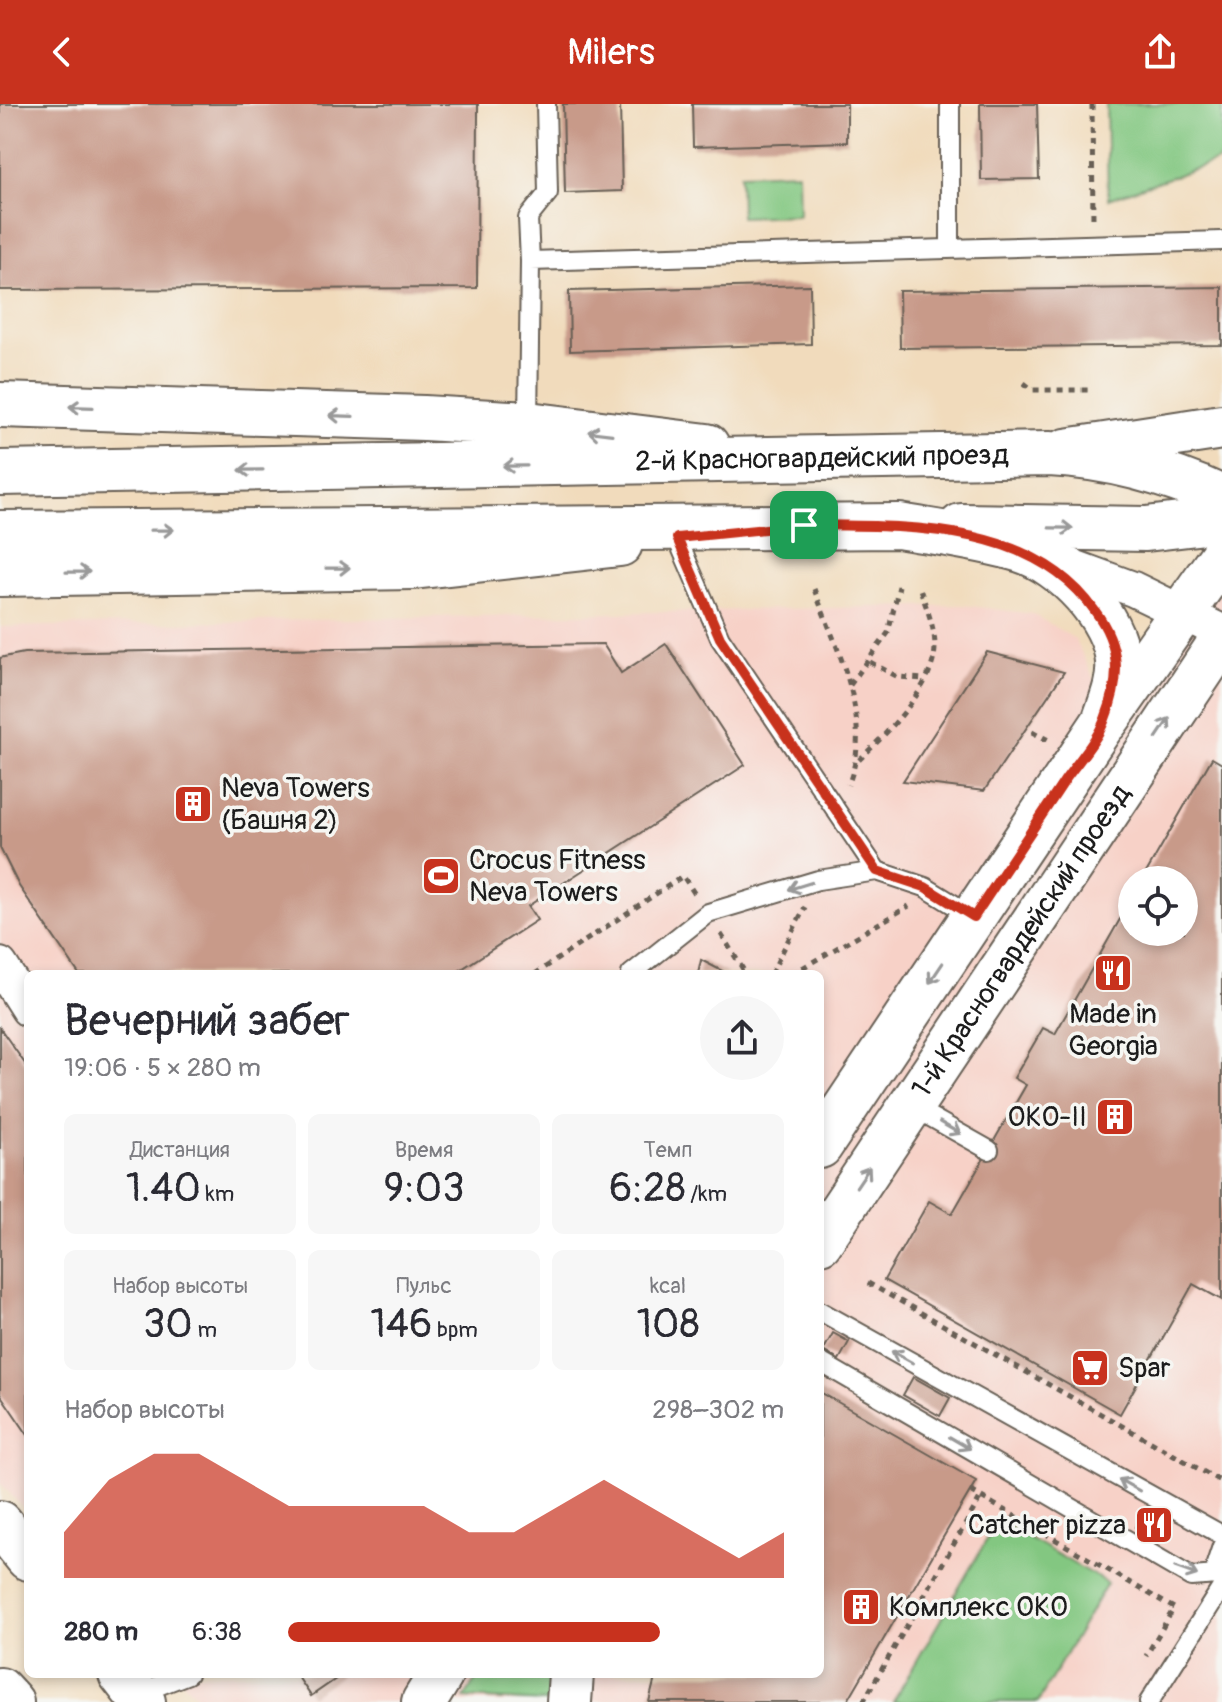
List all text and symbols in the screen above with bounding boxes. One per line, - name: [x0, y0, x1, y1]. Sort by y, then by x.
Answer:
- icon: back: [40, 30, 84, 74]
- text: Milers: [567, 30, 655, 75]
- icon: share: [1138, 30, 1182, 74]
- one-way arrow: [68, 399, 95, 414]
- one-way arrow: [328, 408, 355, 423]
- one-way arrow: [588, 425, 613, 440]
- street label: 2-й Красногвардейский проезд: [635, 437, 1009, 479]
- one-way arrow: [502, 458, 529, 474]
- one-way arrow: [238, 462, 265, 478]
- pin: [770, 491, 838, 559]
- icon: arrive: [782, 503, 826, 547]
- one-way arrow: [1047, 520, 1074, 536]
- one-way arrow: [148, 523, 175, 538]
- one-way arrow: [324, 560, 351, 576]
- one-way arrow: [64, 565, 91, 580]
- one-way arrow: [1155, 718, 1171, 740]
- place label: Neva Towers (Башня 2): [221, 771, 370, 838]
- street label: 1-й Красногвардейский проезд: [904, 778, 1138, 1104]
- building icon: Neva Towers (Башня 2): [172, 783, 214, 825]
- place label: Crocus Fitness Neva Towers: [469, 843, 646, 910]
- sports icon: Crocus Fitness Neva Towers: [420, 855, 462, 897]
- map controls: [1118, 866, 1198, 946]
- button: locate: [1118, 866, 1198, 946]
- one-way arrow: [788, 880, 813, 894]
- restaurant icon: Made in Georgia: [1092, 952, 1134, 994]
- one-way arrow: [928, 961, 944, 984]
- text: Вечерний забег: [64, 994, 350, 1049]
- button: share: [700, 996, 784, 1080]
- place label: Made in Georgia: [1068, 997, 1158, 1064]
- text: 19:06 · 5 × 280 m: [64, 1052, 261, 1084]
- building icon: ОКО-II: [1094, 1096, 1136, 1138]
- place label: ОКО-II: [1008, 1100, 1087, 1135]
- one-way arrow: [938, 1120, 961, 1136]
- text: Дистанция: [130, 1136, 230, 1164]
- text: Время: [395, 1136, 453, 1164]
- text: Темп: [644, 1136, 692, 1164]
- text: 1.40: [126, 1164, 201, 1213]
- text: 9:03: [384, 1164, 464, 1213]
- text: 6:28: [609, 1164, 686, 1213]
- one-way arrow: [855, 1167, 871, 1189]
- text: km: [201, 1180, 234, 1208]
- text: /km: [686, 1180, 727, 1208]
- text: Набор высоты: [112, 1272, 248, 1300]
- text: Пульс: [396, 1272, 452, 1300]
- text: kcal: [650, 1272, 686, 1300]
- text: 30: [143, 1300, 193, 1349]
- text: 146: [370, 1300, 432, 1349]
- text: 108: [636, 1300, 700, 1349]
- text: m: [193, 1316, 217, 1344]
- text: bpm: [432, 1316, 478, 1344]
- supermarket icon: Spar: [1069, 1347, 1111, 1389]
- one-way arrow: [891, 1349, 915, 1364]
- place label: Spar: [1118, 1351, 1171, 1386]
- text: Набор высоты: [64, 1394, 225, 1426]
- text: 298–302 m: [652, 1394, 784, 1426]
- one-way arrow: [948, 1435, 971, 1451]
- one-way arrow: [1118, 1477, 1141, 1493]
- restaurant icon: Catcher pizza: [1133, 1504, 1175, 1546]
- place label: Catcher pizza: [968, 1508, 1126, 1543]
- one-way arrow: [1173, 1565, 1197, 1580]
- building icon: Комплекс ОКО: [840, 1586, 882, 1628]
- place label: Комплекс ОКО: [889, 1590, 1068, 1625]
- text: 280 m: [64, 1616, 138, 1648]
- text: 6:38: [192, 1616, 242, 1648]

